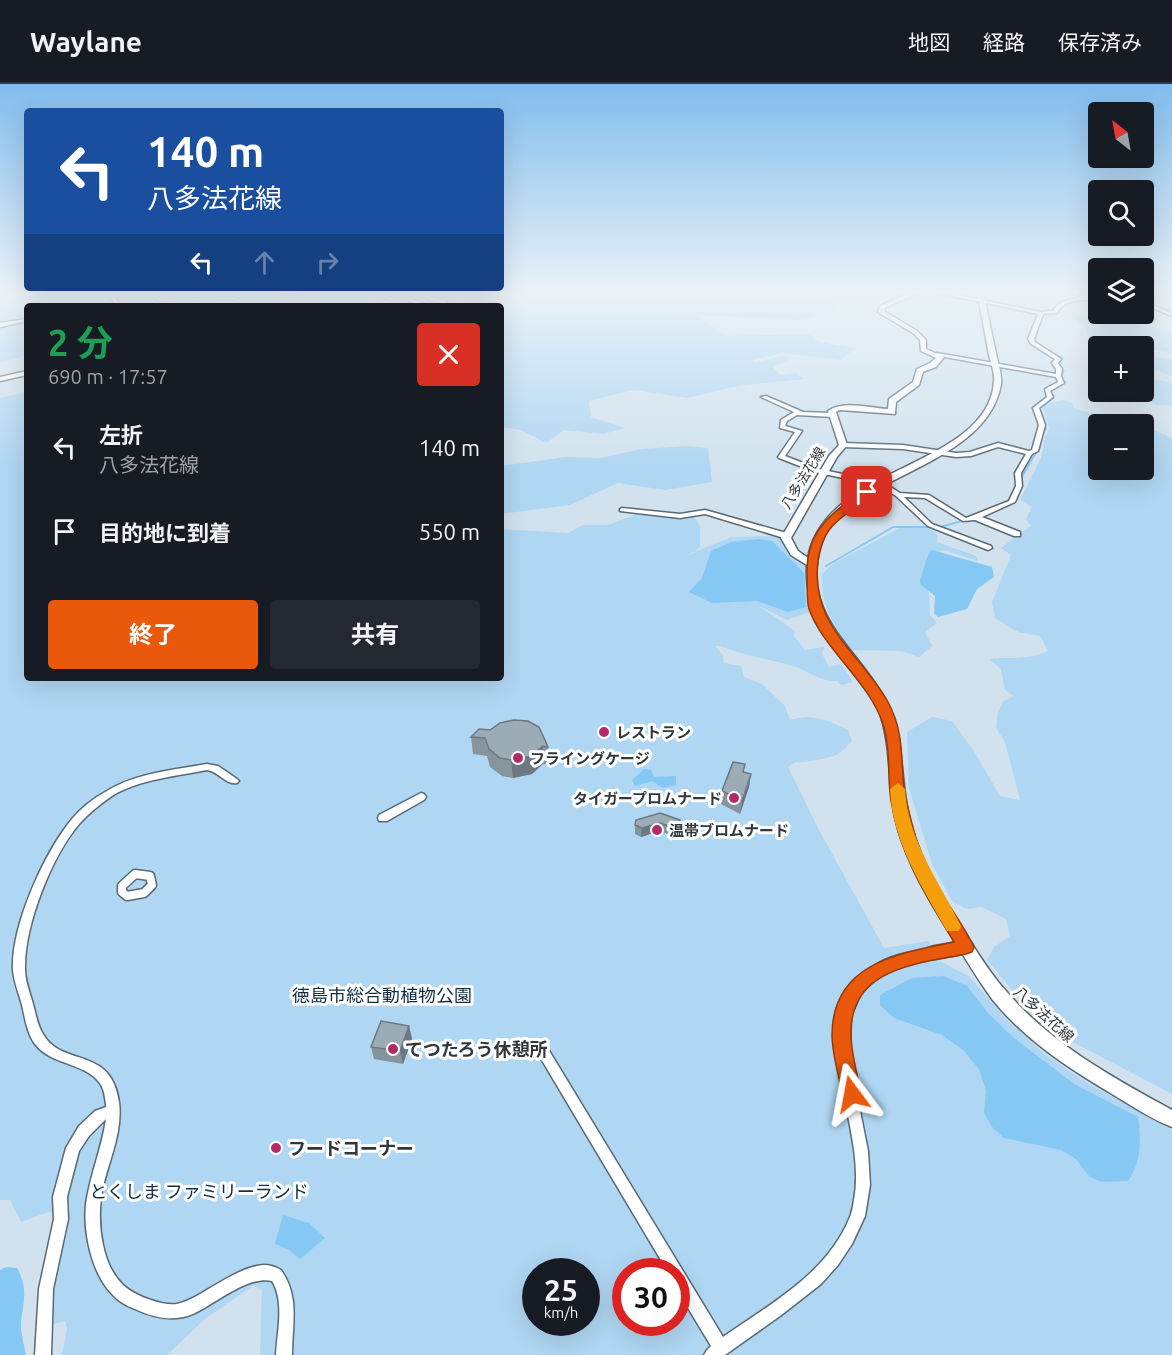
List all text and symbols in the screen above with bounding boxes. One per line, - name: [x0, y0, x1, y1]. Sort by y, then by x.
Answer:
- text: Waylane: [30, 26, 142, 57]
- text: 地図: [908, 30, 950, 54]
- text: 経路: [983, 30, 1025, 54]
- text: 保存済み: [1058, 30, 1142, 54]
- north arrow: [1088, 102, 1154, 168]
- map controls: [1088, 102, 1154, 480]
- text: 140 m: [147, 128, 264, 175]
- icon: left: [48, 132, 126, 210]
- button: search: [1088, 180, 1154, 246]
- text: 八多法花線: [147, 183, 282, 213]
- icon: left: [185, 246, 218, 279]
- icon: ahead: [248, 246, 281, 279]
- icon: right: [311, 246, 344, 279]
- button: layers: [1088, 258, 1154, 324]
- text: 2 分: [48, 322, 113, 363]
- button: close: [417, 323, 480, 386]
- button: +: [1088, 336, 1154, 402]
- text: 690 m · 17:57: [48, 365, 168, 388]
- button: −: [1088, 414, 1154, 480]
- text: 左折: [99, 422, 143, 447]
- icon: left: [48, 431, 81, 464]
- text: 140 m: [419, 435, 480, 460]
- street label: 八多法花線: [778, 444, 828, 512]
- text: 八多法花線: [99, 453, 199, 476]
- pin: [841, 466, 892, 517]
- icon: arrive: [850, 475, 883, 508]
- icon: arrive: [48, 515, 81, 548]
- text: 550 m: [419, 519, 480, 544]
- text: 目的地に到着: [99, 520, 231, 545]
- button: 終了: [48, 600, 258, 669]
- button: 共有: [270, 600, 480, 669]
- place label: レストラン: [616, 724, 691, 741]
- marker: レストラン: [597, 725, 611, 739]
- place label: フライングケージ: [530, 750, 650, 767]
- marker: フライングケージ: [511, 751, 525, 765]
- place label: タイガープロムナード: [573, 790, 722, 807]
- marker: タイガープロムナード: [727, 791, 741, 805]
- place label: 温帯ブロムナード: [669, 822, 789, 839]
- marker: 温帯ブロムナード: [650, 823, 664, 837]
- street label: 八多法花線: [1010, 983, 1078, 1045]
- park label: 徳島市総合動植物公園: [292, 985, 472, 1005]
- place label: てつたろう休憩所: [405, 1039, 548, 1059]
- marker: てつたろう休憩所: [386, 1042, 400, 1056]
- position arrow: [820, 1062, 884, 1126]
- place label: フードコーナー: [288, 1138, 414, 1158]
- marker: フードコーナー: [269, 1141, 283, 1155]
- park label: とくしま ファミリーランド: [89, 1181, 309, 1201]
- speed limit sign: 30: [612, 1258, 690, 1336]
- text: 25: [544, 1273, 578, 1307]
- text: km/h: [544, 1304, 578, 1321]

